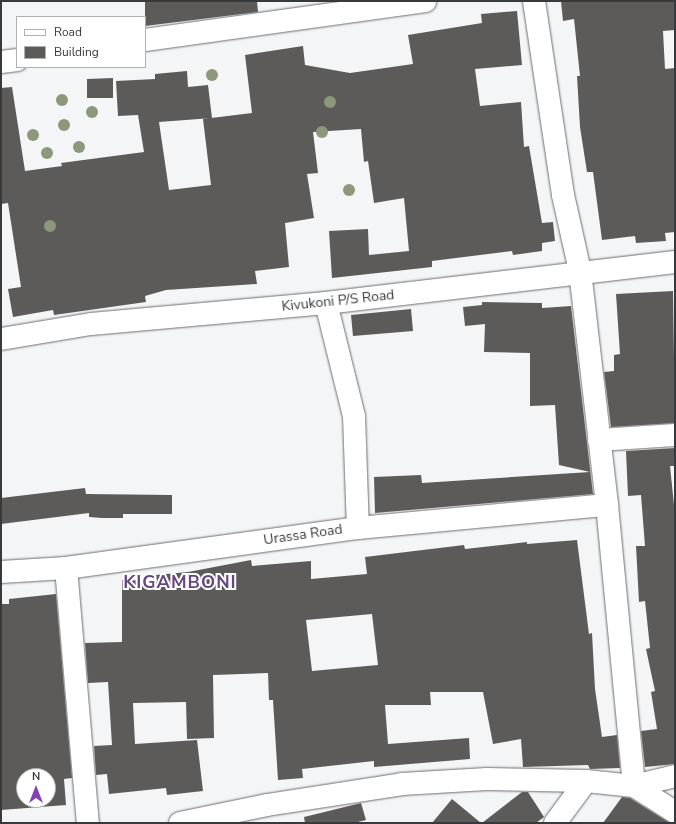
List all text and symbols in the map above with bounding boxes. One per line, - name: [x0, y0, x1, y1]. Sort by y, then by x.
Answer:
- legend: [16, 16, 146, 68]
- text: Road: [54, 24, 82, 40]
- text: Building: [54, 44, 99, 60]
- street label: Kivukoni P/S Road: [281, 287, 395, 315]
- street label: Urassa Road: [262, 521, 344, 549]
- district label: KIGAMBONI: [123, 571, 237, 593]
- north arrow: [16, 768, 56, 808]
- text: N: [32, 769, 40, 784]

